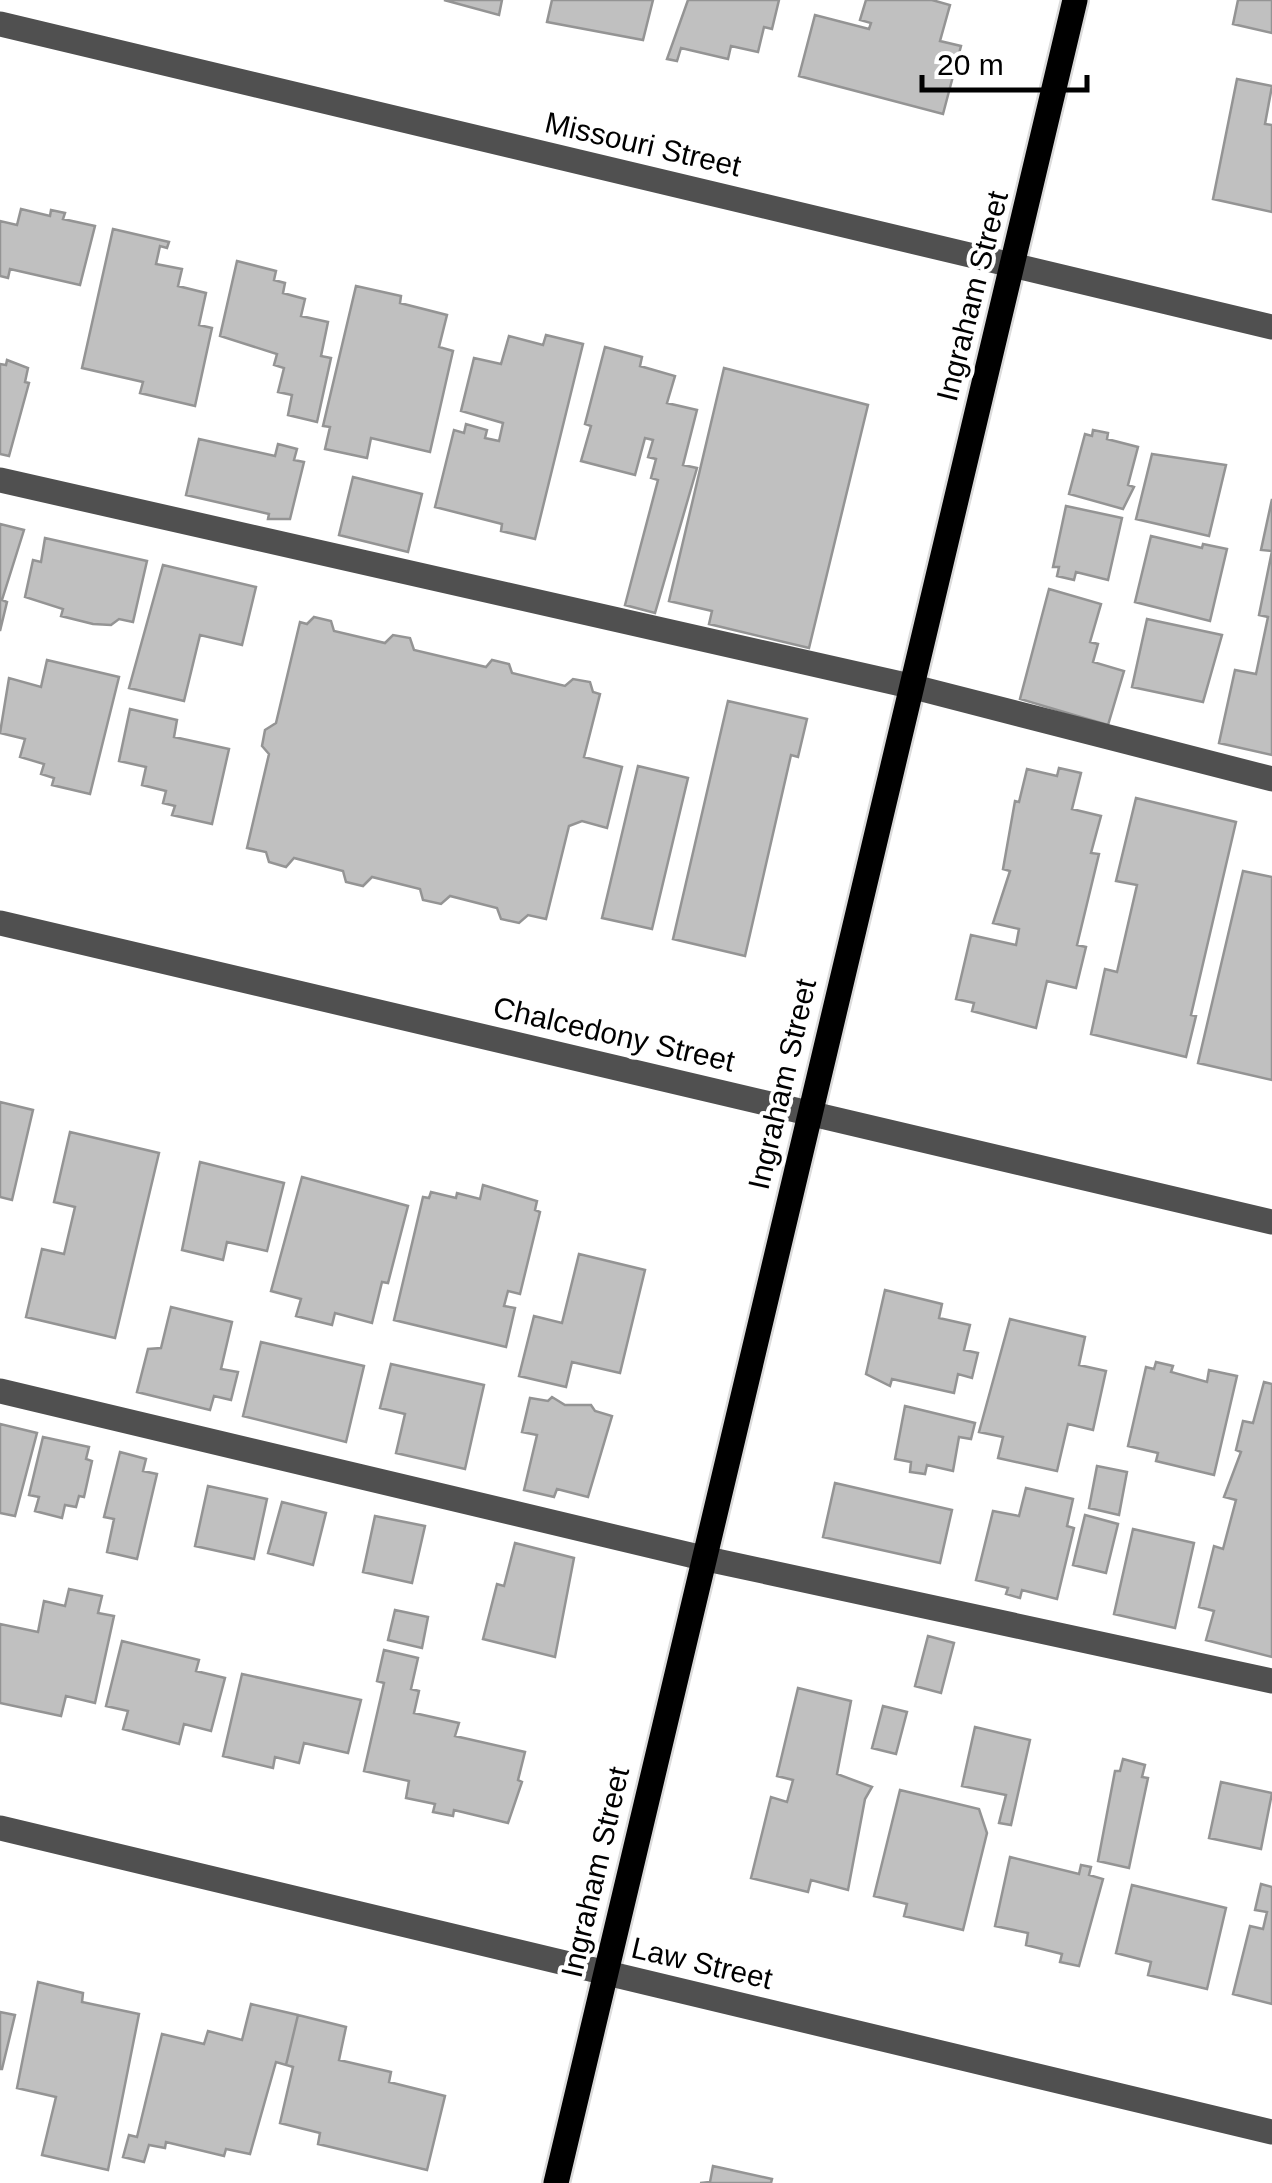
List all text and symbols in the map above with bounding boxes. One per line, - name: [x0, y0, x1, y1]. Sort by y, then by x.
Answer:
- scale bar: [922, 30, 1087, 92]
- text: 20 m: [937, 48, 1004, 81]
- street label: Missouri Street: [542, 105, 745, 183]
- street label: Ingraham Street: [930, 187, 1014, 404]
- street label: Ingraham Street: [742, 975, 822, 1193]
- street label: Chalcedony Street: [490, 990, 739, 1078]
- street label: Ingraham Street: [555, 1763, 635, 1981]
- street label: Law Street: [628, 1931, 776, 1995]

